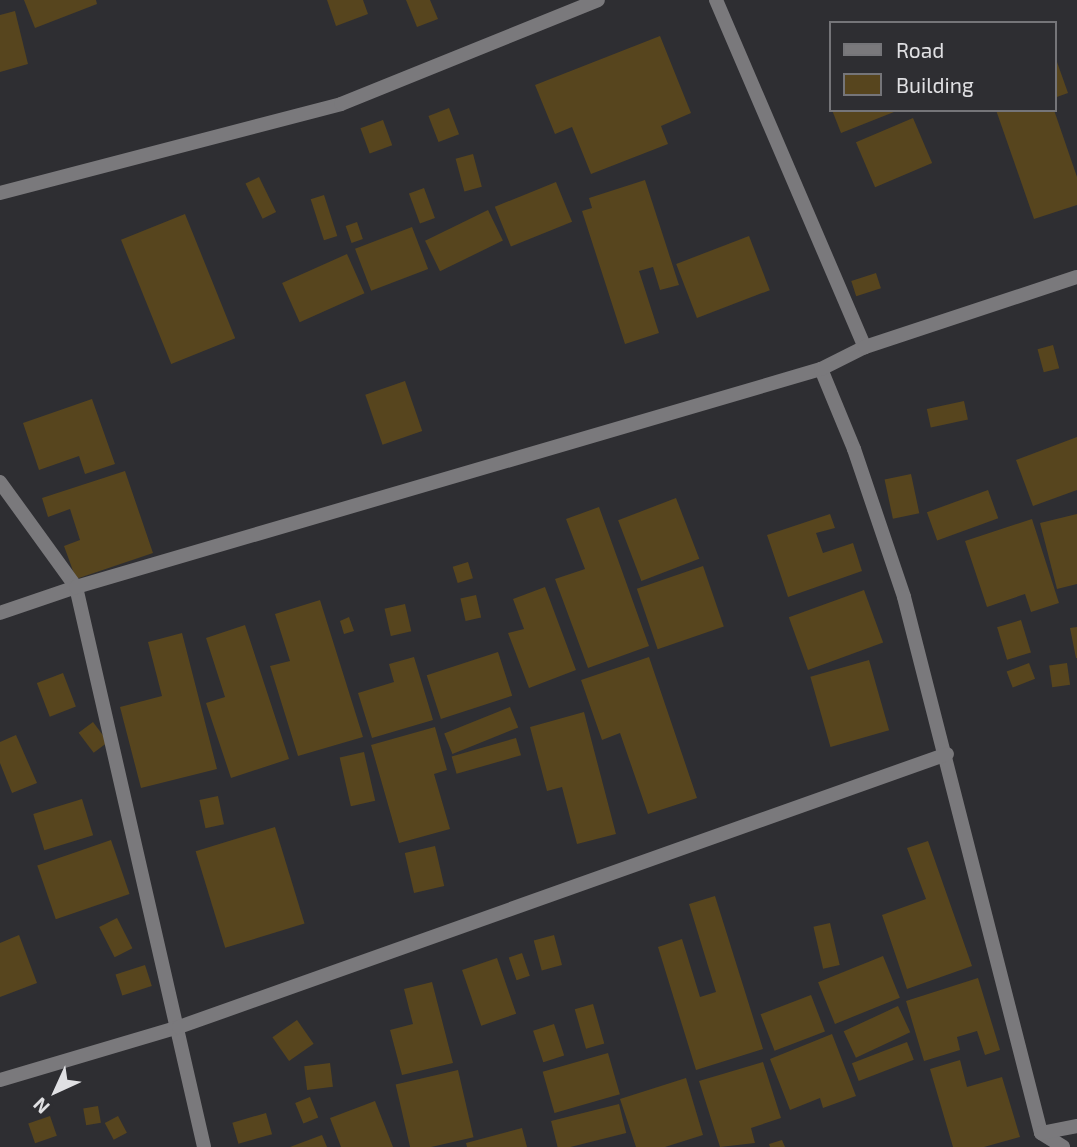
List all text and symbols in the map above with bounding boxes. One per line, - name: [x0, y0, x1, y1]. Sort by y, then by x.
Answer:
- legend: [828, 21, 1056, 112]
- text: Road: [896, 37, 944, 62]
- text: Building: [896, 72, 974, 97]
- north arrow: [21, 1056, 91, 1126]
- text: N: [28, 1093, 54, 1119]

